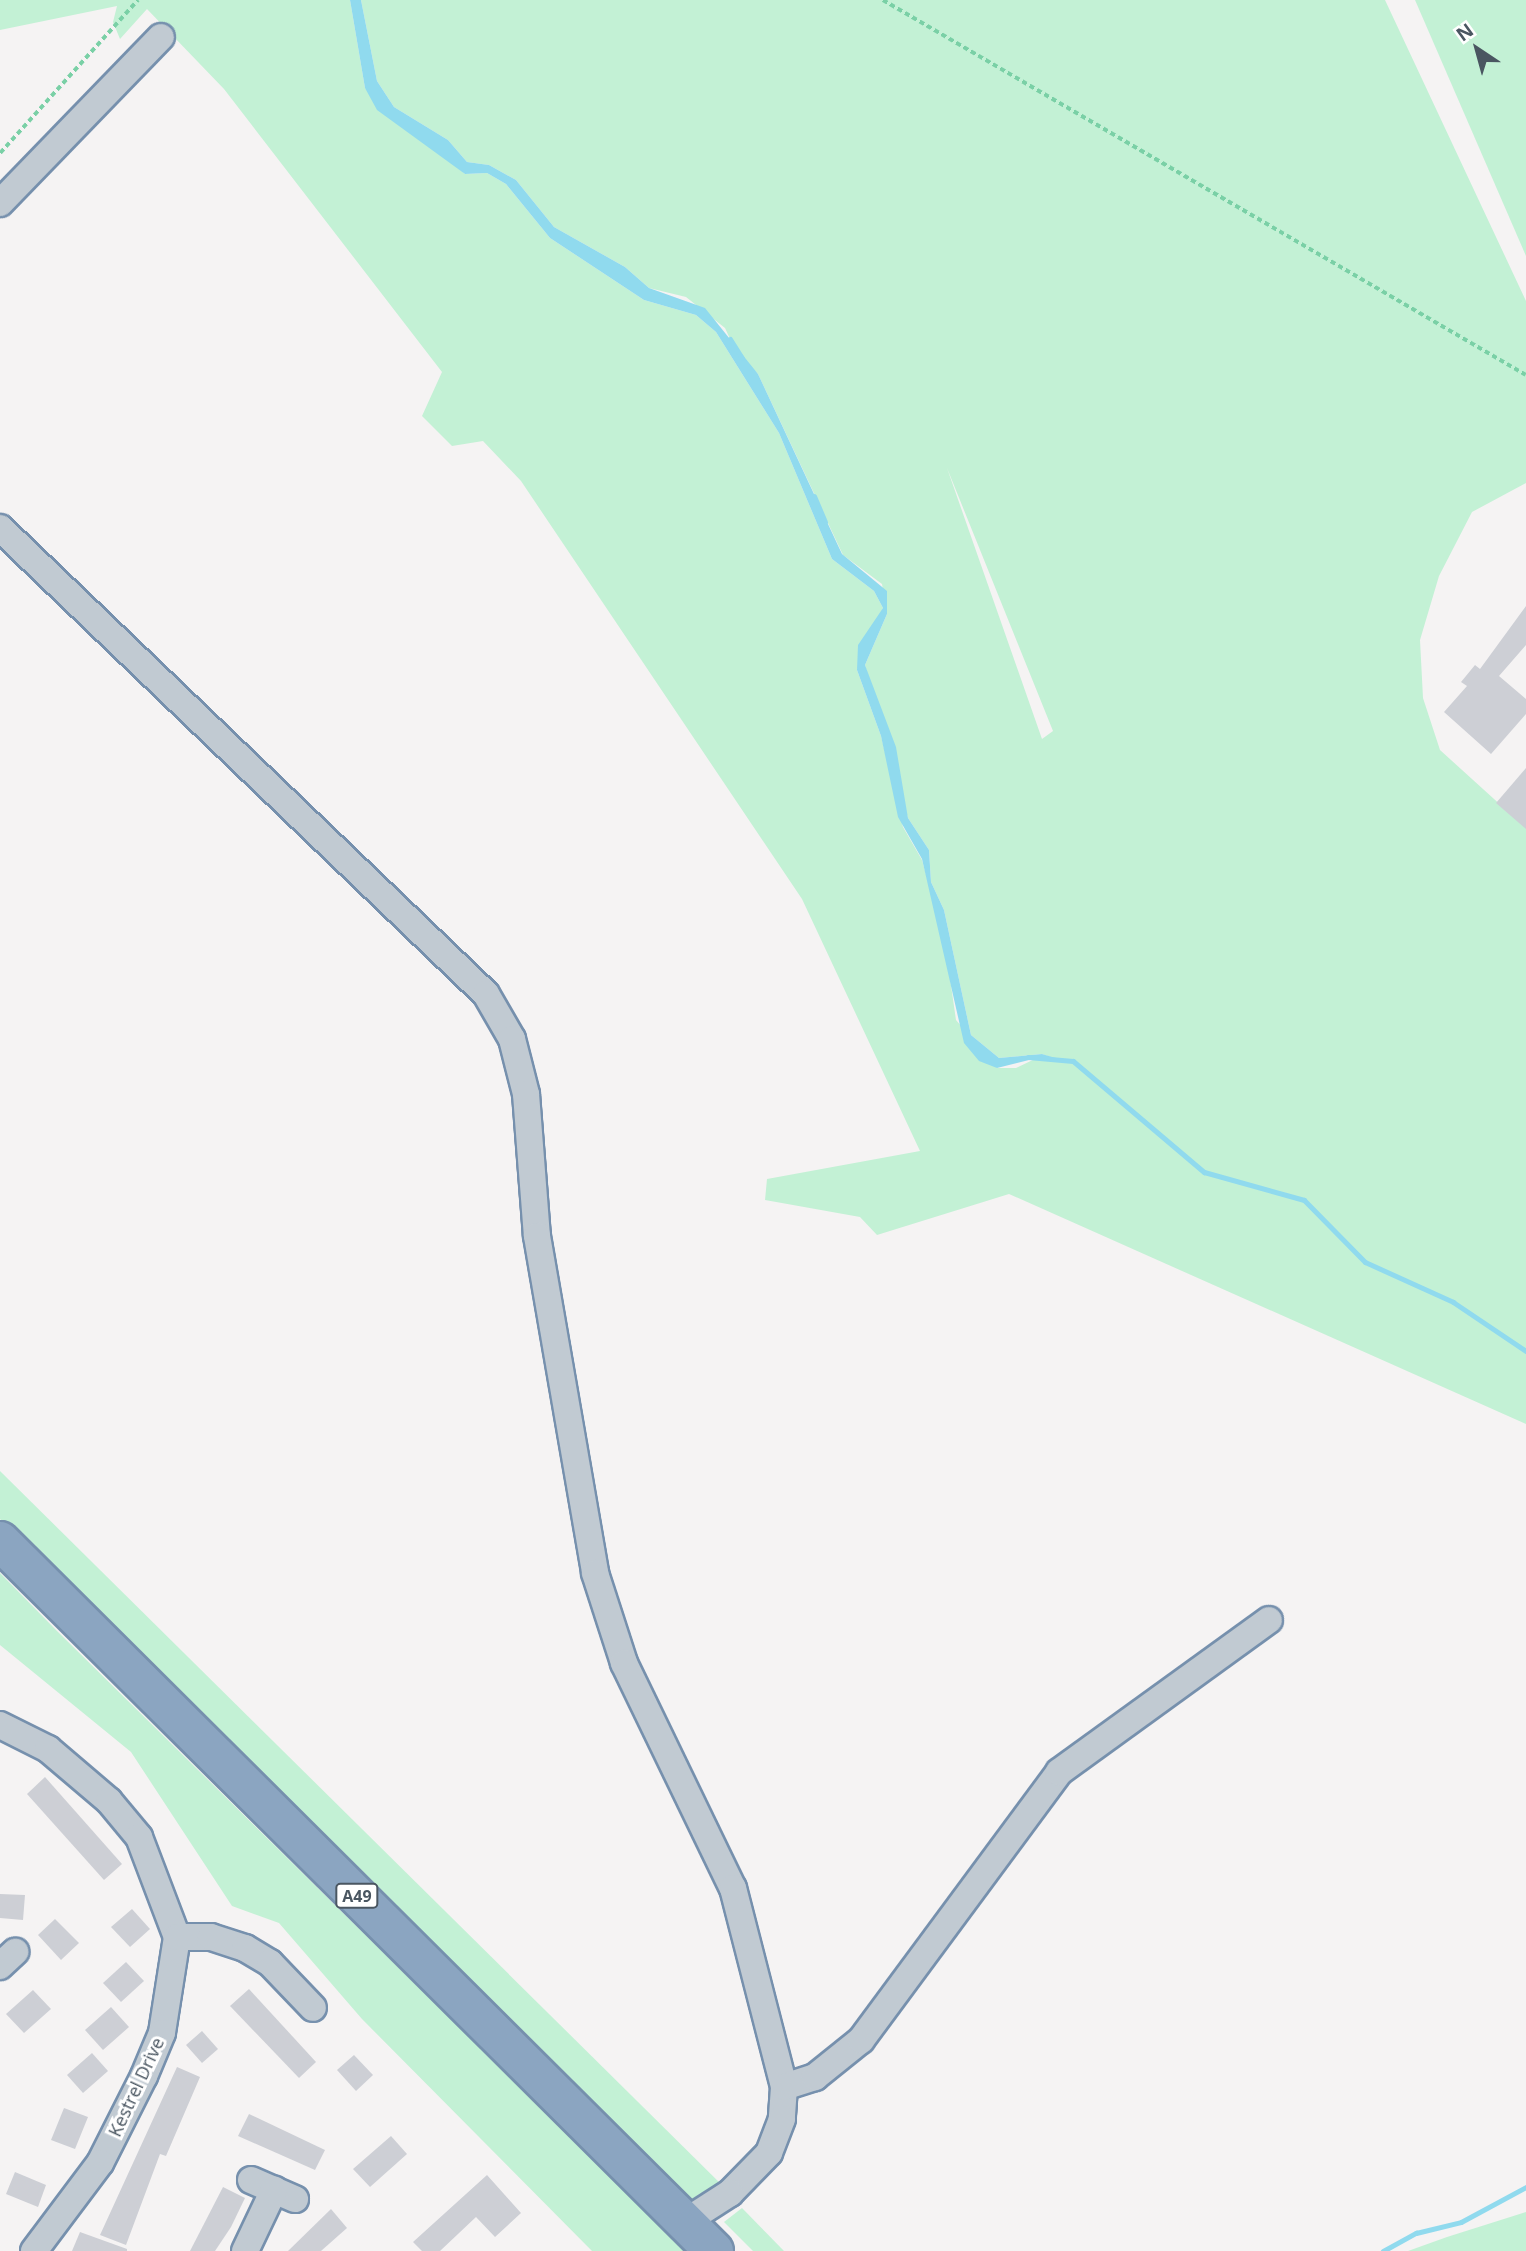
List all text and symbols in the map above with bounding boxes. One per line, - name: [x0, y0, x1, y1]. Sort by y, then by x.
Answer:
- north arrow: [1442, 14, 1512, 84]
- text: N: [1451, 17, 1479, 47]
- road number: A49: [334, 1884, 380, 1908]
- street label: Kestrel Drive: [104, 2034, 168, 2140]

